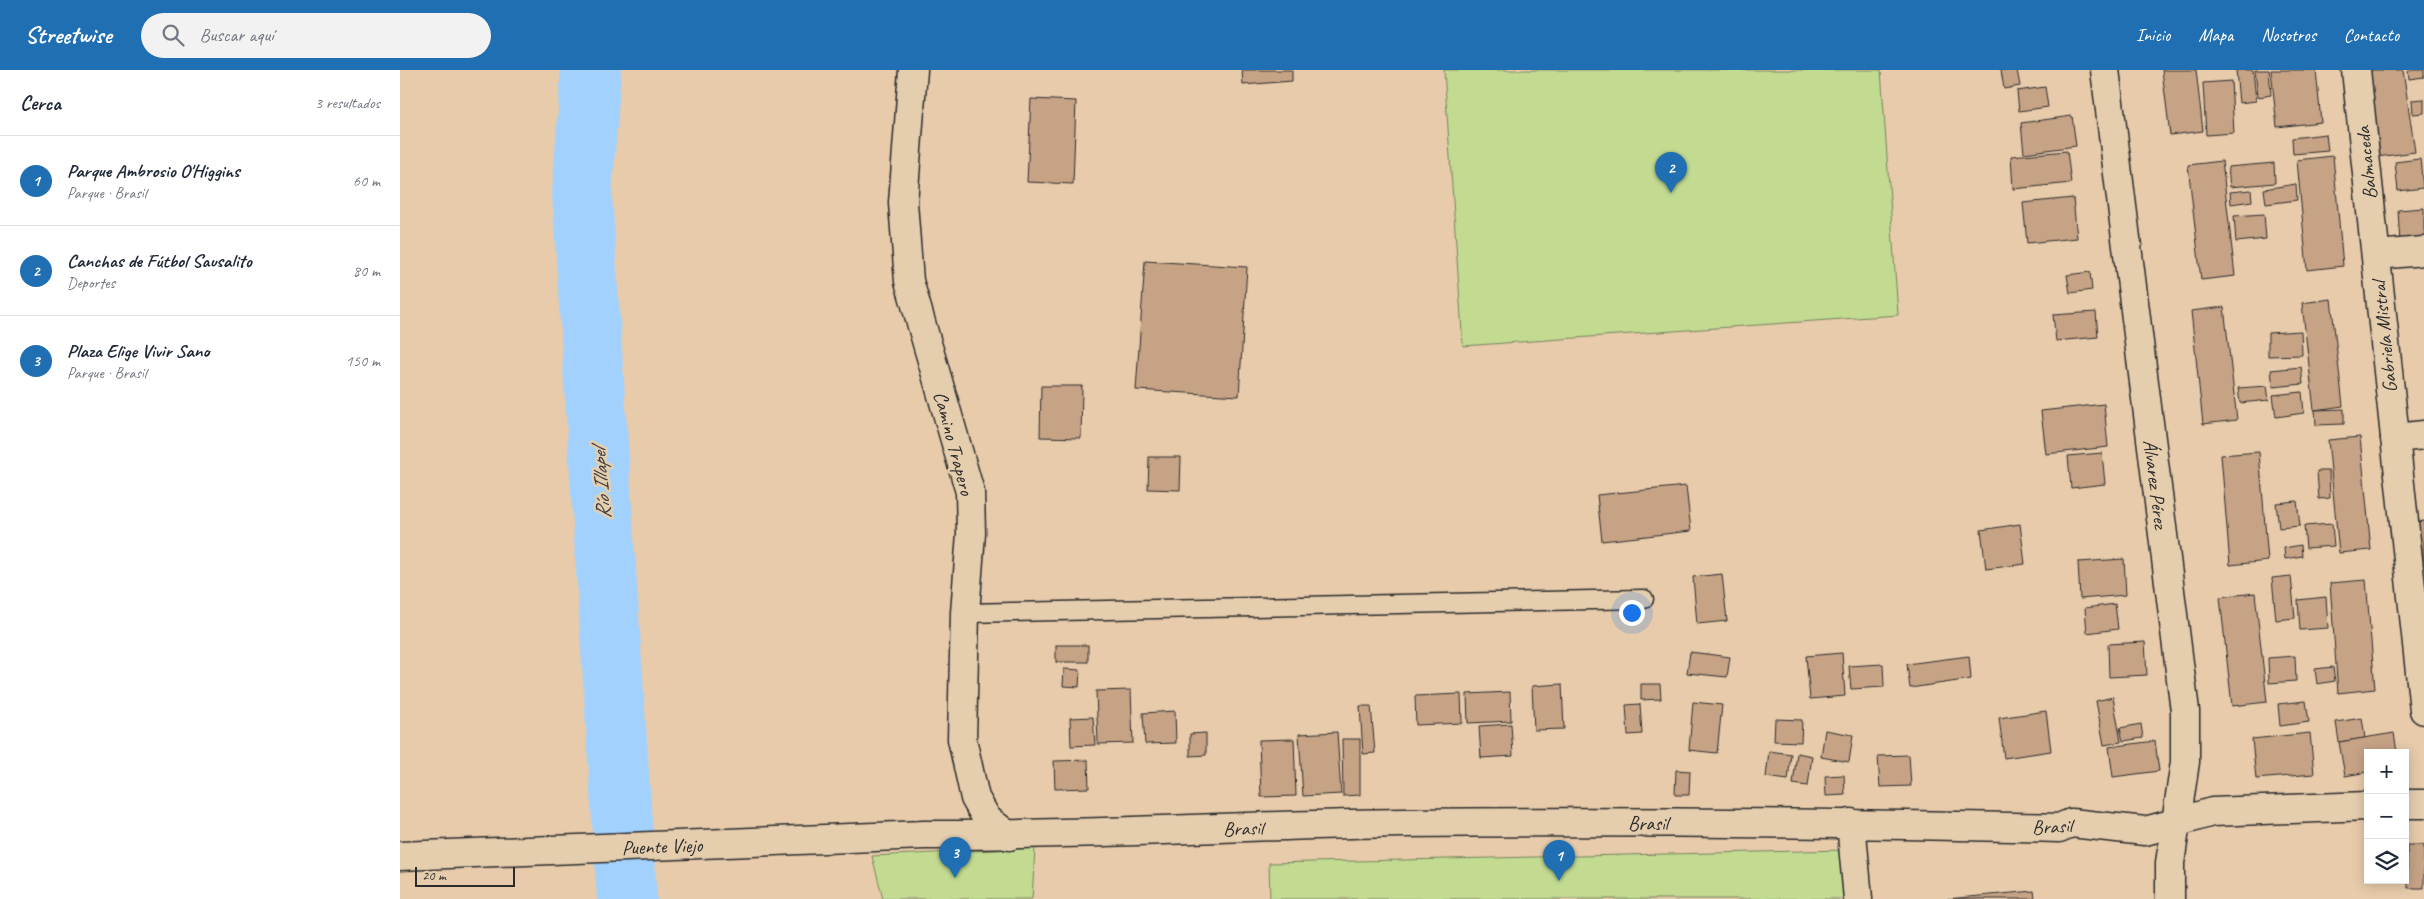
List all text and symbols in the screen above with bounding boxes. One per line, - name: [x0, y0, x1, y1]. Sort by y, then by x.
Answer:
- search box: [141, 13, 491, 58]
- text: Streetwise: [25, 20, 111, 50]
- icon: search: [159, 21, 187, 49]
- text: Buscar aquí: [199, 23, 274, 47]
- text: Inicio: [2136, 24, 2170, 46]
- text: Mapa: [2198, 24, 2233, 46]
- text: Nosotros: [2261, 24, 2316, 46]
- text: Contacto: [2344, 24, 2399, 46]
- text: Cerca: [20, 90, 61, 116]
- text: 3 resultados: [315, 93, 380, 113]
- street label: Balmaceda: [2350, 124, 2383, 201]
- pin: 2: [1655, 152, 1687, 193]
- text: Parque Ambrosio O'Higgins: [67, 159, 240, 183]
- text: 1: [32, 171, 40, 191]
- text: 60 m: [353, 171, 380, 191]
- text: Parque · Brasil: [67, 183, 147, 203]
- text: Canchas de Fútbol Sausalito: [67, 249, 252, 273]
- text: 2: [32, 261, 40, 281]
- text: 80 m: [353, 261, 380, 281]
- text: Deportes: [67, 273, 115, 293]
- street label: Gabriela Mistral: [2366, 276, 2403, 394]
- text: Plaza Elige Vivir Sano: [67, 339, 209, 363]
- text: 3: [32, 351, 40, 371]
- text: 150 m: [346, 351, 380, 371]
- text: Parque · Brasil: [67, 363, 147, 383]
- street label: Camino Trapero: [928, 388, 980, 499]
- street label: Álvarez Pérez: [2138, 438, 2174, 532]
- water label: Río Illapel: [585, 441, 616, 520]
- your location: [1619, 600, 1645, 626]
- map controls: [2364, 749, 2409, 884]
- button: +: [2364, 749, 2409, 794]
- button: −: [2364, 794, 2409, 839]
- street label: Brasil: [1628, 811, 1672, 836]
- street label: Brasil: [2031, 813, 2076, 840]
- street label: Brasil: [1222, 815, 1267, 842]
- street label: Puente Viejo: [621, 833, 704, 860]
- pin: 3: [939, 837, 971, 878]
- button: layers: [2364, 839, 2409, 884]
- pin: 1: [1543, 840, 1575, 881]
- scale bar: [415, 864, 515, 887]
- text: 20 m: [422, 867, 446, 884]

